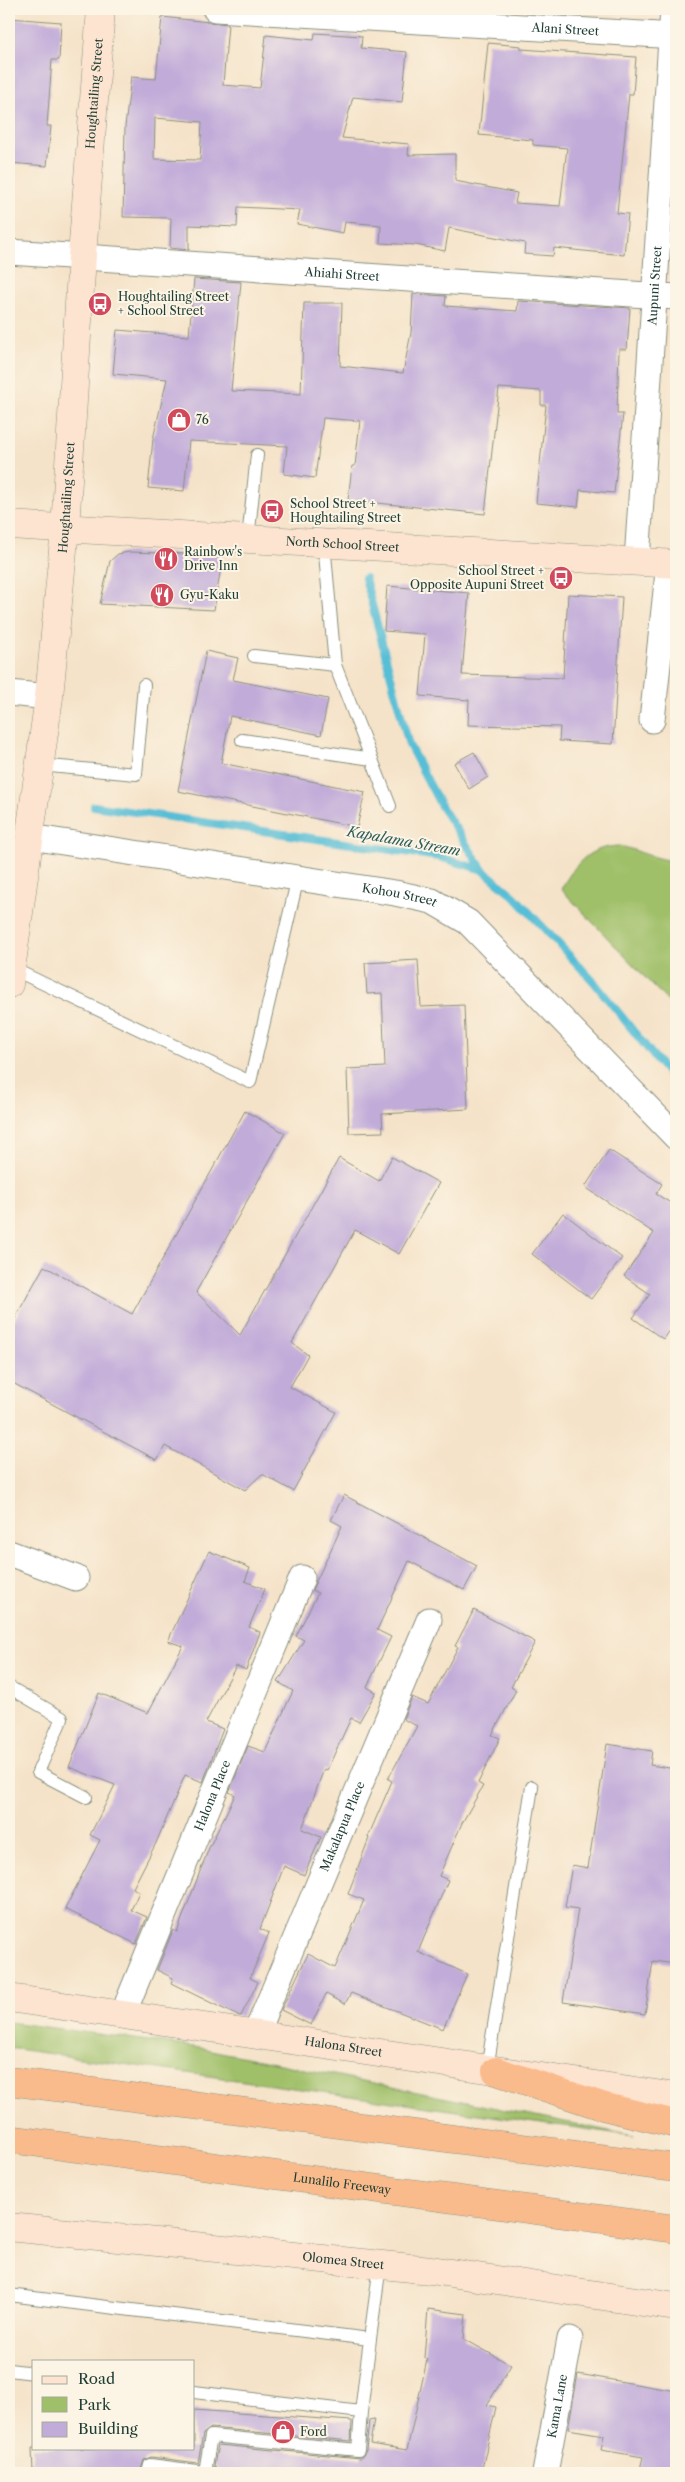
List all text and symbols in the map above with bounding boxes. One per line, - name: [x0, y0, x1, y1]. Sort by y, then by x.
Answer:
- street label: Alani Street: [530, 20, 600, 39]
- street label: Houghtailing Street: [82, 37, 106, 150]
- street label: Aupuni Street: [644, 245, 665, 327]
- street label: Ahiahi Street: [303, 264, 381, 284]
- place label: Houghtailing Street + School Street: [118, 289, 230, 318]
- bus stop icon: Houghtailing Street + School Street: [87, 291, 113, 317]
- shop icon: 76: [166, 407, 192, 433]
- place label: 76: [196, 412, 209, 427]
- street label: Houghtailing Street: [55, 441, 77, 554]
- place label: School Street + Houghtailing Street: [290, 496, 402, 525]
- bus stop icon: School Street + Houghtailing Street: [259, 498, 285, 524]
- street label: North School Street: [285, 533, 400, 555]
- place label: Rainbow's Drive Inn: [184, 544, 242, 573]
- restaurant icon: Rainbow's Drive Inn: [153, 546, 179, 572]
- place label: School Street + Opposite Aupuni Street: [410, 563, 545, 592]
- bus stop icon: School Street + Opposite Aupuni Street: [548, 565, 574, 591]
- restaurant icon: Gyu-Kaku: [149, 582, 175, 608]
- place label: Gyu-Kaku: [180, 587, 240, 602]
- water label: Kapalama Stream: [345, 822, 462, 860]
- street label: Kohou Street: [361, 880, 441, 910]
- street label: Halona Place: [191, 1758, 234, 1833]
- street label: Makalapua Place: [317, 1779, 368, 1874]
- street label: Halona Street: [304, 2033, 384, 2060]
- street label: Lunalilo Freeway: [292, 2169, 392, 2198]
- street label: Olomea Street: [302, 2249, 386, 2272]
- legend: [32, 2360, 195, 2450]
- text: Road: [78, 2369, 115, 2388]
- street label: Kama Lane: [544, 2373, 570, 2439]
- text: Park: [78, 2395, 112, 2414]
- text: Building: [78, 2419, 138, 2438]
- shop icon: Ford: [270, 2419, 296, 2445]
- place label: Ford: [300, 2424, 328, 2439]

